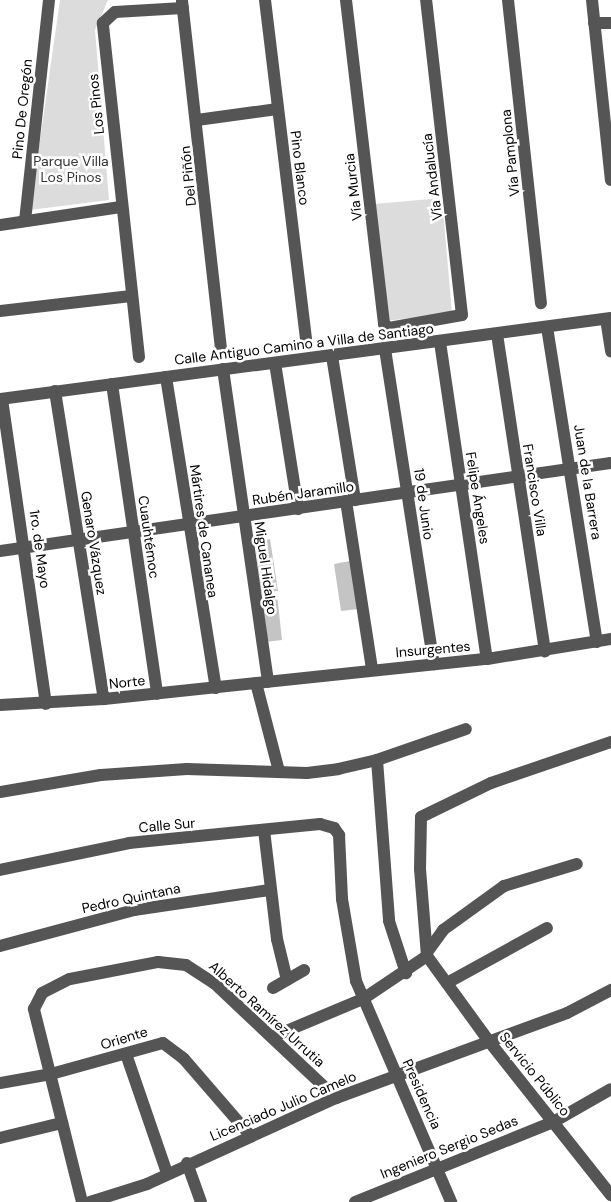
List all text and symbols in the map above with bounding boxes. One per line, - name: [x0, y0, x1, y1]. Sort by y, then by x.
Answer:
- street label: Pino De Oregón: [8, 58, 36, 160]
- street label: Los Pinos: [84, 73, 108, 135]
- street label: Vía Pamplona: [497, 109, 523, 197]
- street label: Pino Blanco: [287, 130, 313, 206]
- street label: Vía Andalucía: [418, 133, 446, 221]
- street label: Del Piñón: [176, 145, 200, 207]
- street label: Vía Murcia: [341, 152, 365, 222]
- park label: Parque Villa Los Pinos: [33, 153, 109, 186]
- street label: Calle Antiguo Camino a Villa de Santiago: [173, 320, 435, 368]
- street label: Juan de la Barrera: [571, 423, 605, 541]
- street label: Francisco Villa: [519, 443, 551, 537]
- street label: Felipe Ángeles: [462, 451, 494, 545]
- street label: Mártires de Cananea: [186, 463, 222, 599]
- street label: 19 de Junio: [411, 467, 437, 541]
- street label: Rubén Jaramillo: [251, 478, 355, 508]
- street label: Genaro Vázquez: [77, 490, 111, 596]
- street label: Cuauhtémoc: [135, 494, 163, 580]
- street label: 1ro. de Mayo: [26, 509, 54, 589]
- street label: Miguel Hidalgo: [251, 520, 281, 616]
- street label: Insurgentes: [395, 637, 471, 661]
- street label: Norte: [108, 672, 146, 692]
- street label: Calle Sur: [138, 814, 196, 836]
- street label: Pedro Quintana: [80, 879, 182, 917]
- street label: Alberto Ramírez Urrutia: [206, 958, 328, 1070]
- street label: Oriente: [98, 1023, 150, 1053]
- street label: Servicio Público: [496, 1029, 574, 1119]
- street label: Presidencia: [399, 1056, 445, 1132]
- street label: Licenciado Julio Camelo: [207, 1067, 359, 1145]
- street label: Ingeniero Sergio Sedas: [378, 1112, 520, 1182]

